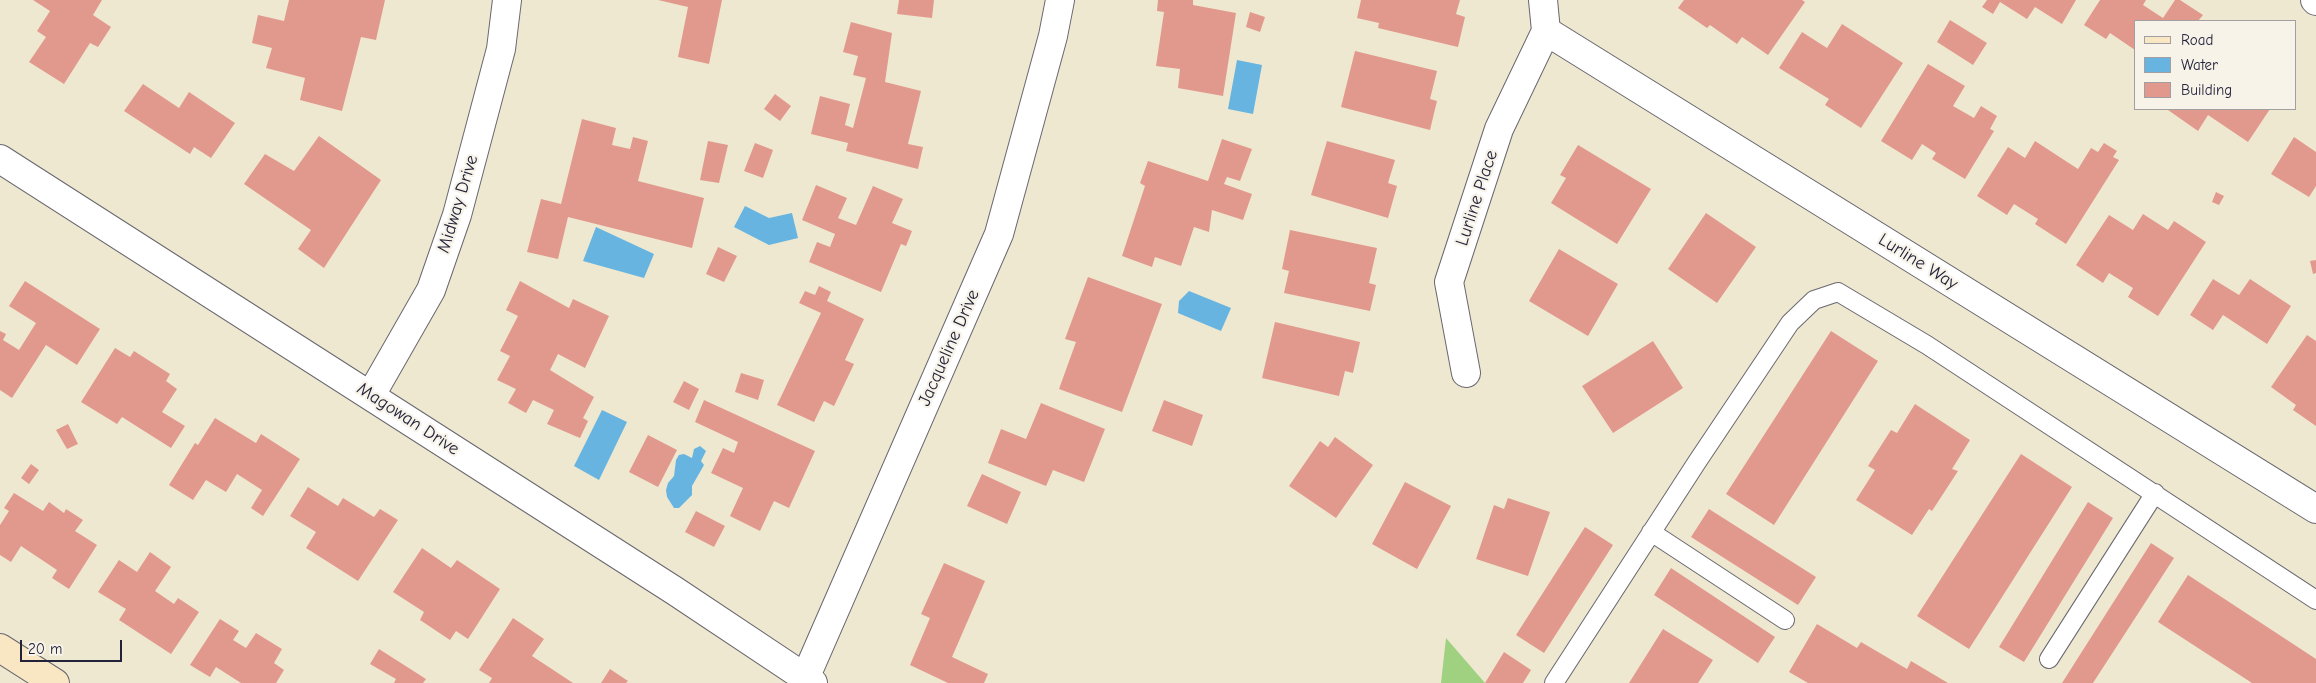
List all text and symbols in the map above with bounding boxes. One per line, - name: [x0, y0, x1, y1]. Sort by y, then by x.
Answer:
- legend: [2134, 20, 2296, 110]
- text: Road: [2181, 31, 2213, 49]
- text: Water: [2181, 56, 2218, 74]
- text: Building: [2181, 81, 2232, 99]
- street label: Lurline Place: [1451, 148, 1503, 248]
- street label: Midway Drive: [433, 152, 483, 256]
- street label: Lurline Way: [1874, 229, 1962, 295]
- street label: Jacqueline Drive: [914, 286, 984, 410]
- street label: Magowan Drive: [353, 378, 463, 460]
- scale bar: [22, 630, 125, 662]
- text: 20 m: [28, 640, 62, 658]

